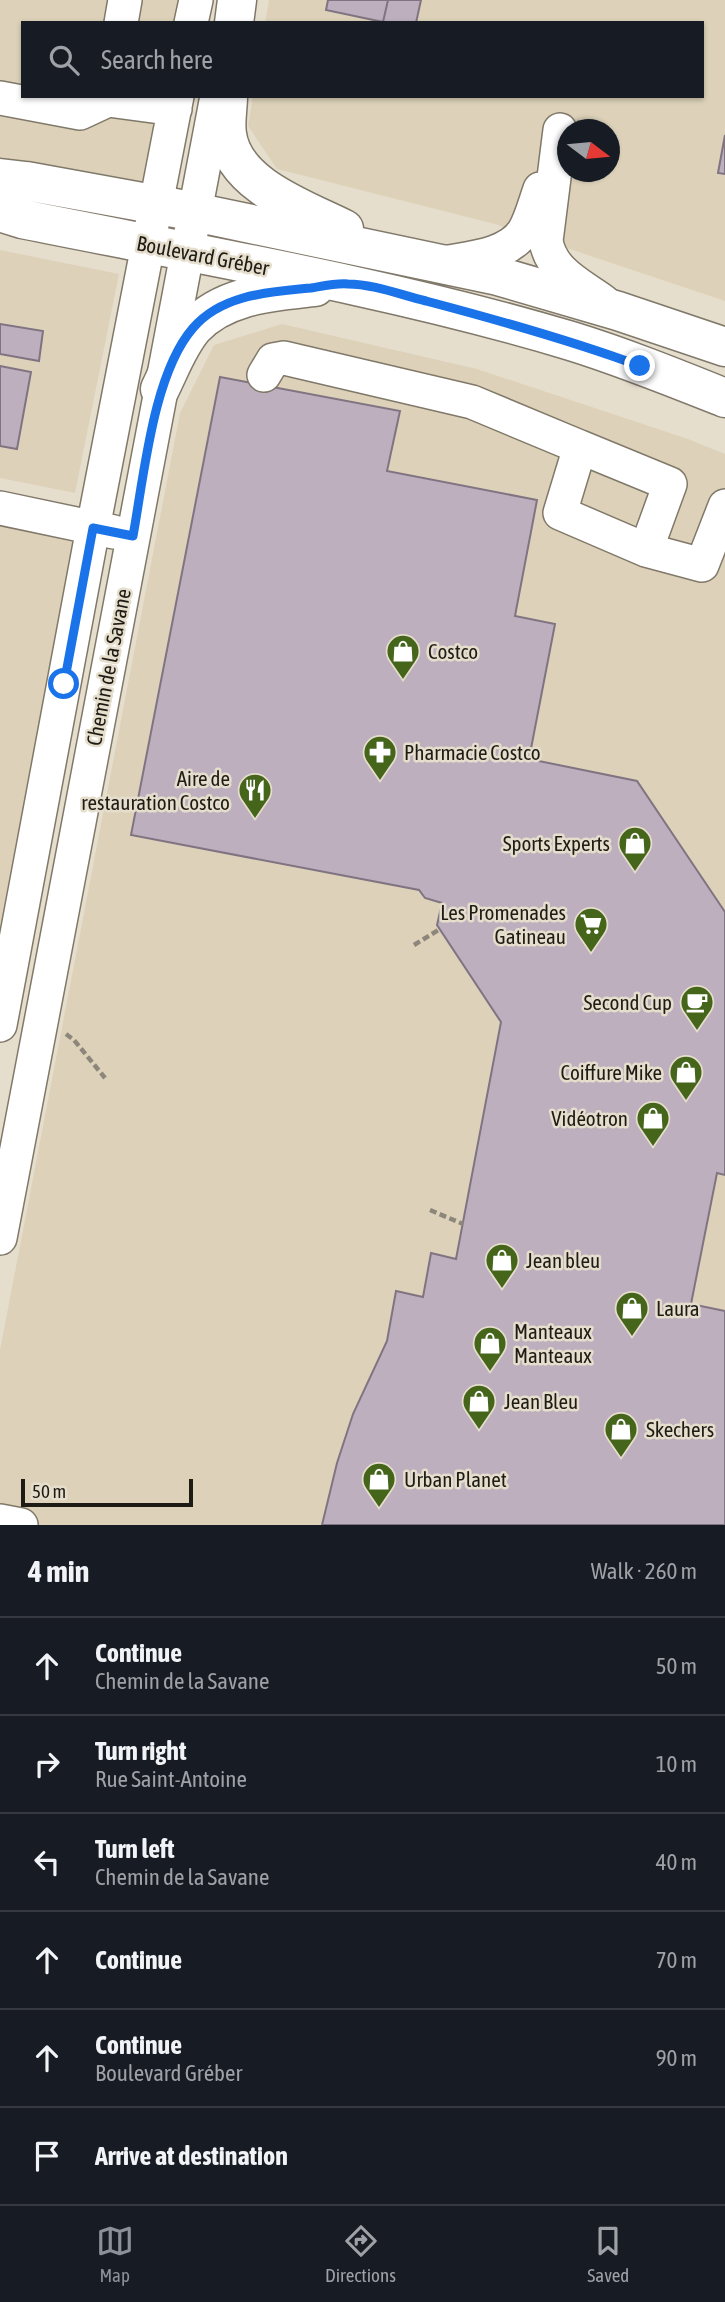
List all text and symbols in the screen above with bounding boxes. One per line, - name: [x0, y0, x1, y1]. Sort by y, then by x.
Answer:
- search box: [21, 21, 704, 98]
- icon: search: [45, 41, 83, 79]
- text: Search here: [101, 45, 213, 75]
- north arrow: [557, 119, 620, 182]
- street label: Boulevard Gréber: [135, 230, 272, 280]
- route end: [624, 350, 655, 381]
- street label: Chemin de la Savane: [81, 587, 135, 747]
- shop icon: Costco: [384, 632, 422, 681]
- place label: Costco: [428, 639, 478, 663]
- route start: [48, 668, 79, 699]
- pharmacy icon: Pharmacie Costco: [361, 733, 399, 782]
- place label: Pharmacie Costco: [404, 740, 541, 764]
- place label: Aire de restauration Costco: [81, 766, 230, 814]
- restaurant icon: Aire de restauration Costco: [236, 771, 274, 820]
- shop icon: Sports Experts: [616, 824, 654, 873]
- place label: Sports Experts: [503, 831, 610, 855]
- place label: Les Promenades Gatineau: [440, 900, 566, 948]
- supermarket icon: Les Promenades Gatineau: [572, 905, 610, 954]
- cafe icon: Second Cup: [678, 983, 716, 1032]
- place label: Second Cup: [584, 990, 672, 1014]
- shop icon: Coiffure Mike: [667, 1053, 705, 1102]
- place label: Coiffure Mike: [560, 1060, 662, 1084]
- shop icon: Vidéotron: [634, 1099, 672, 1148]
- place label: Vidéotron: [551, 1106, 628, 1130]
- shop icon: Jean bleu: [483, 1241, 521, 1290]
- place label: Jean bleu: [526, 1248, 600, 1272]
- shop icon: Laura: [613, 1289, 651, 1338]
- place label: Laura: [656, 1296, 700, 1320]
- place label: Manteaux Manteaux: [514, 1319, 592, 1367]
- shop icon: Manteaux Manteaux: [471, 1324, 509, 1373]
- shop icon: Jean Bleu: [460, 1382, 498, 1431]
- place label: Jean Bleu: [504, 1389, 578, 1413]
- shop icon: Skechers: [602, 1410, 640, 1459]
- place label: Skechers: [646, 1417, 714, 1441]
- shop icon: Urban Planet: [360, 1460, 398, 1509]
- place label: Urban Planet: [404, 1467, 507, 1491]
- scale bar: [21, 1476, 192, 1508]
- text: 50 m: [32, 1480, 66, 1502]
- text: 4 min: [28, 1554, 89, 1588]
- text: Walk · 260 m: [591, 1558, 697, 1584]
- text: Continue: [95, 1638, 182, 1668]
- icon: ahead: [28, 1647, 66, 1685]
- text: 50 m: [656, 1653, 697, 1679]
- text: Chemin de la Savane: [95, 1668, 269, 1694]
- text: Turn right: [95, 1736, 186, 1766]
- icon: right: [28, 1745, 66, 1783]
- text: 10 m: [656, 1751, 697, 1777]
- text: Rue Saint-Antoine: [95, 1766, 247, 1792]
- text: Turn left: [95, 1834, 175, 1864]
- icon: left: [28, 1843, 66, 1881]
- text: 40 m: [656, 1849, 697, 1875]
- text: Chemin de la Savane: [95, 1864, 269, 1890]
- icon: ahead: [28, 1941, 66, 1979]
- text: Continue: [95, 1945, 182, 1975]
- text: 70 m: [656, 1947, 697, 1973]
- text: Continue: [95, 2030, 182, 2060]
- icon: ahead: [28, 2039, 66, 2077]
- text: 90 m: [656, 2045, 697, 2071]
- text: Boulevard Gréber: [95, 2060, 242, 2086]
- icon: arrive: [28, 2137, 66, 2175]
- text: Arrive at destination: [95, 2141, 288, 2171]
- tab: Map: [96, 2222, 134, 2286]
- tab: Directions: [325, 2222, 396, 2286]
- tab: Saved: [587, 2222, 629, 2286]

